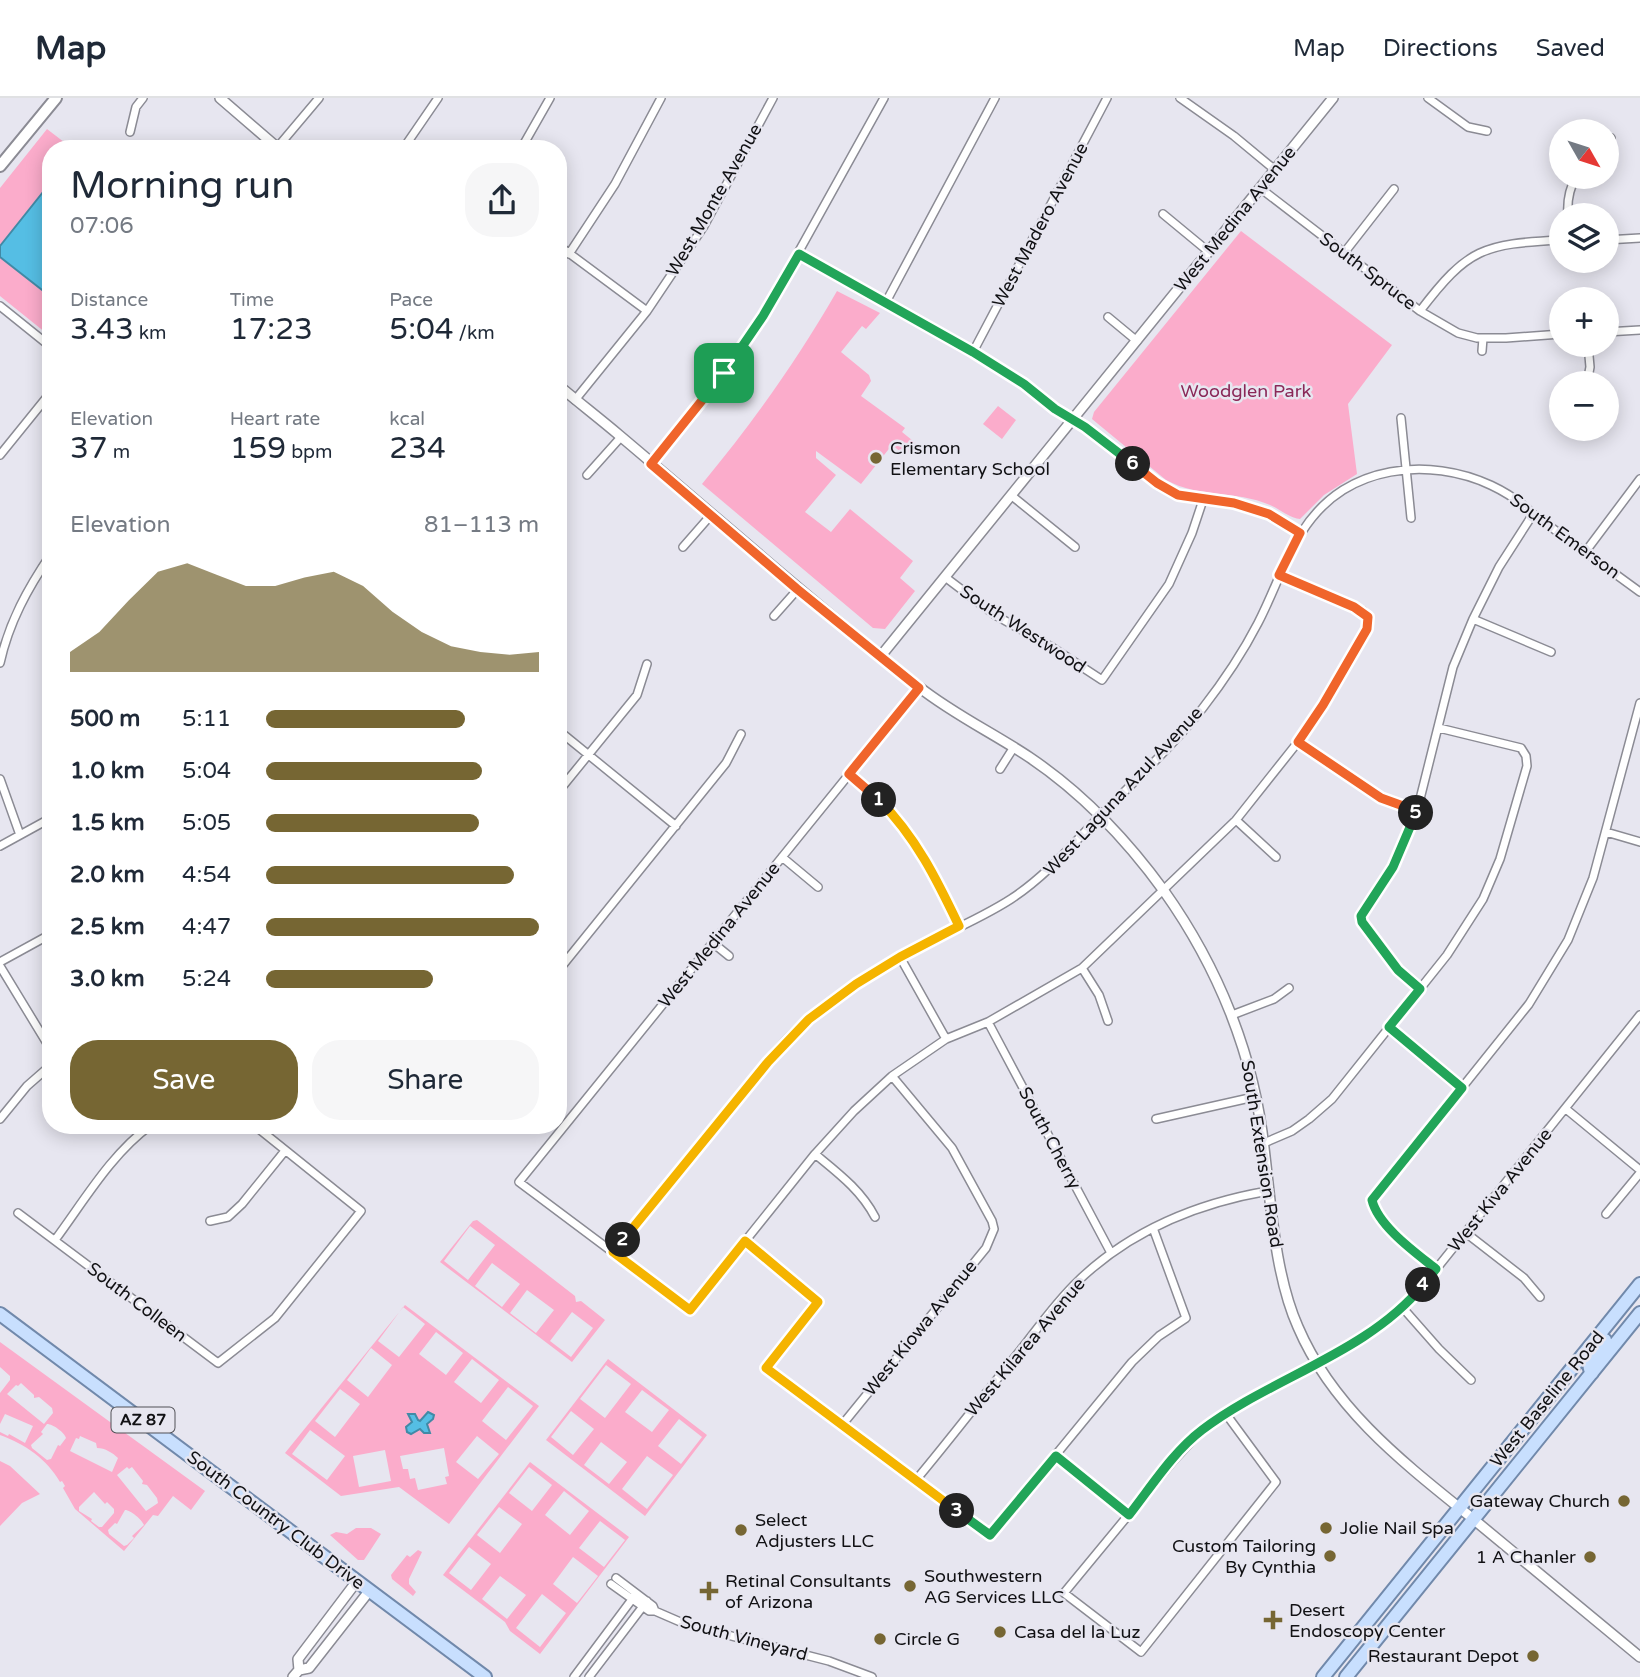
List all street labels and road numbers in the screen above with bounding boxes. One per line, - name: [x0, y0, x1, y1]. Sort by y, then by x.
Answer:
- street label: West Monte Avenue: [661, 120, 767, 280]
- street label: West Madero Avenue: [987, 139, 1093, 311]
- street label: West Medina Avenue: [1169, 142, 1301, 296]
- street label: South Spruce: [1315, 227, 1421, 315]
- street label: South Emerson: [1506, 489, 1624, 583]
- street label: South Westwood: [956, 580, 1090, 678]
- street label: West Laguna Azul Avenue: [1039, 702, 1207, 880]
- street label: West Medina Avenue: [653, 858, 785, 1012]
- street label: South Extension Road: [1236, 1059, 1288, 1249]
- street label: South Cherry: [1014, 1083, 1086, 1193]
- street label: West Kiva Avenue: [1443, 1124, 1557, 1256]
- street label: West Kiowa Avenue: [858, 1256, 982, 1400]
- street label: South Colleen: [83, 1257, 191, 1347]
- street label: West Kilarea Avenue: [960, 1273, 1090, 1421]
- street label: West Baseline Road: [1485, 1326, 1609, 1472]
- road number: AZ 87: [111, 1408, 174, 1432]
- street label: South Country Club Drive: [183, 1446, 369, 1594]
- street label: South Vineyard: [678, 1610, 810, 1666]

